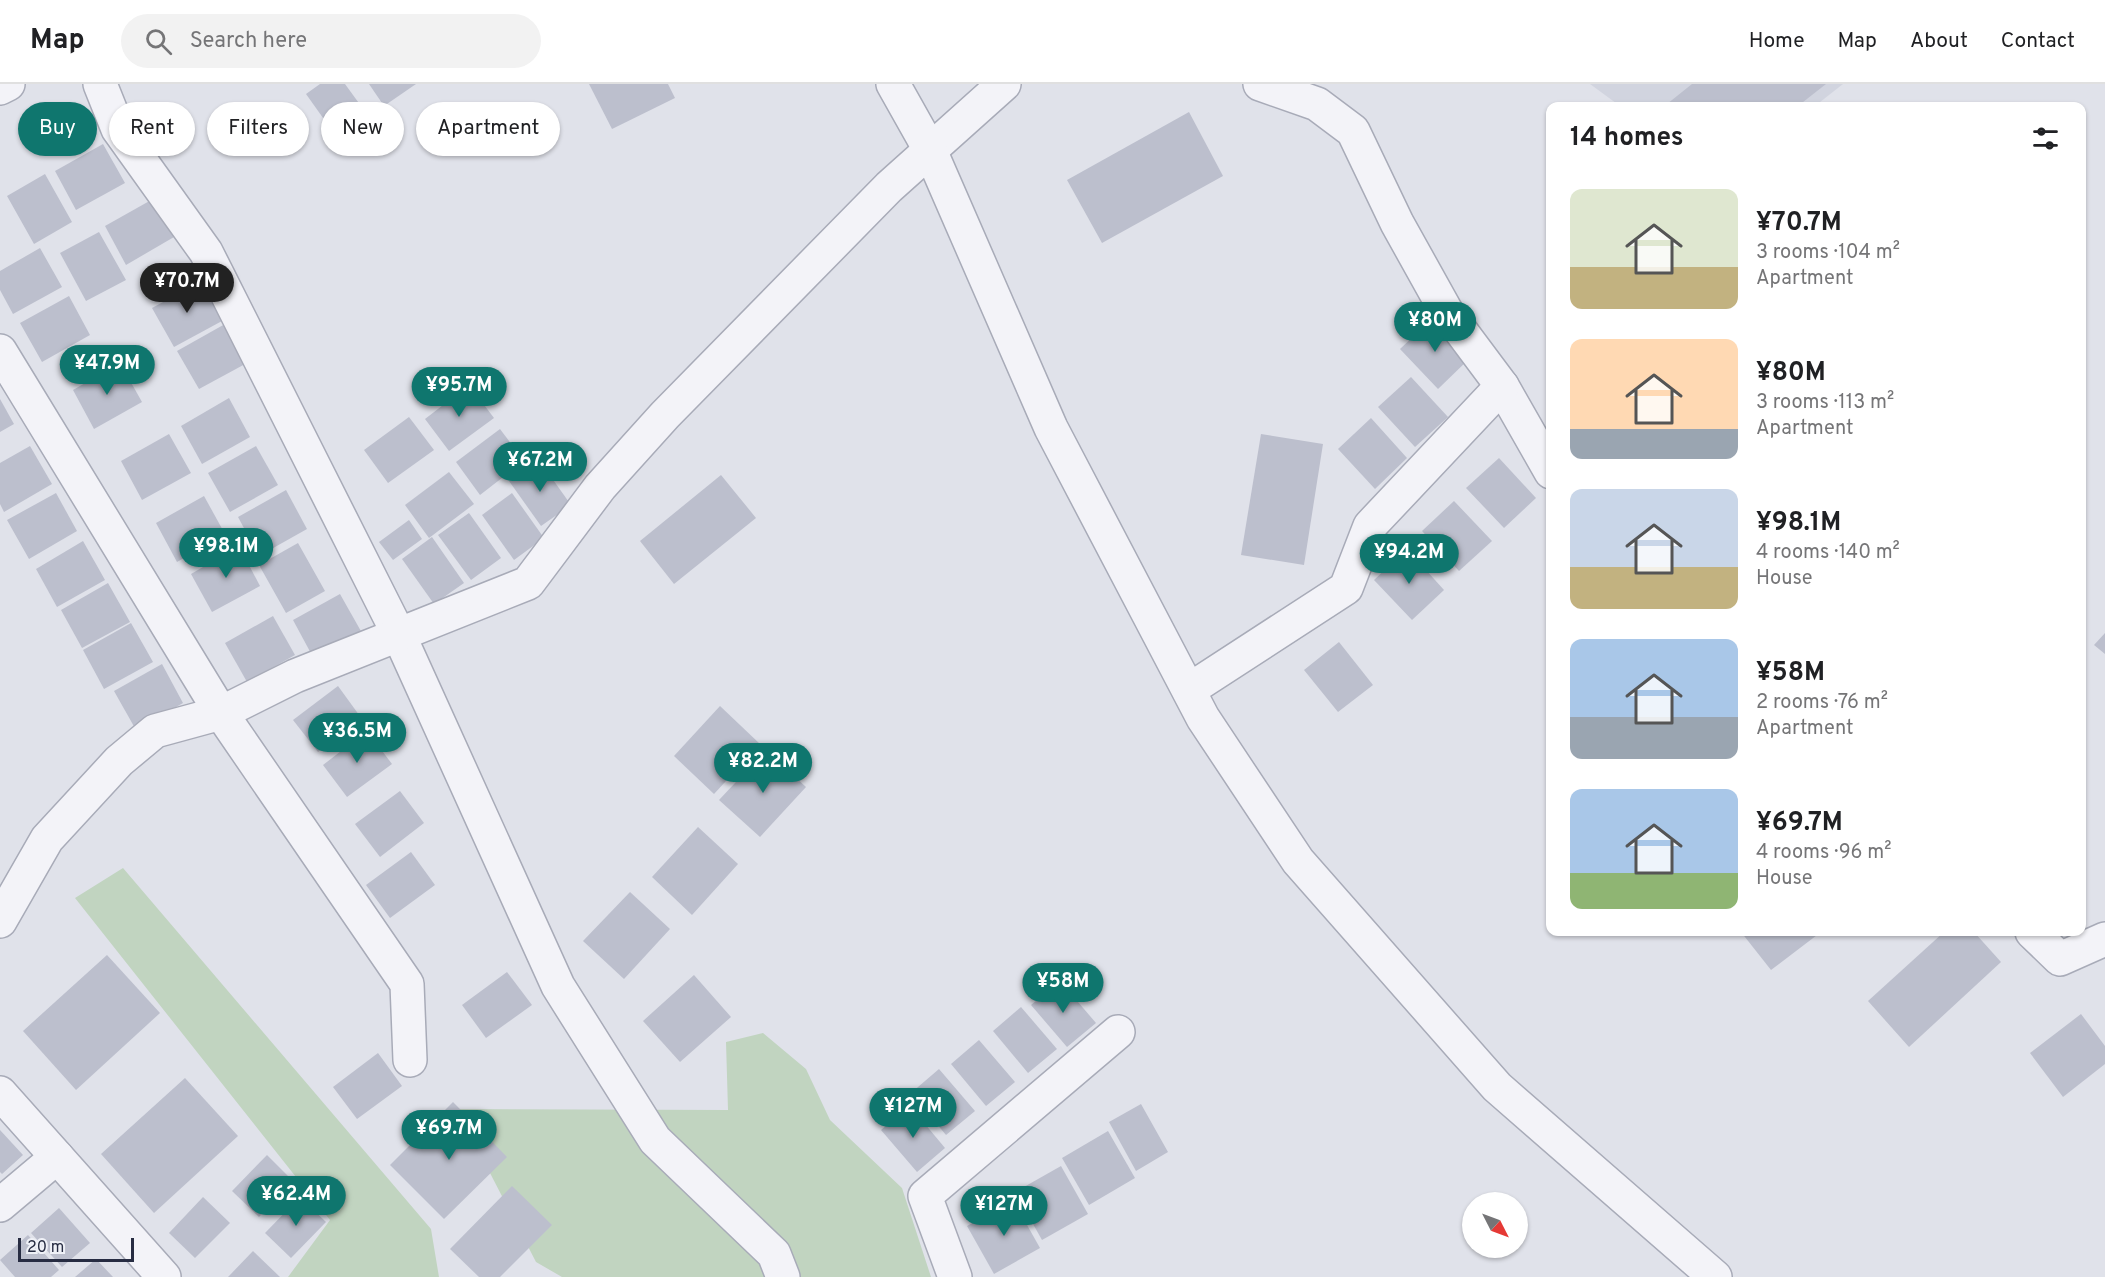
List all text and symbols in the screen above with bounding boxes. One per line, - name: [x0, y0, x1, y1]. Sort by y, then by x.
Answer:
- search box: [121, 14, 541, 68]
- text: Map: [30, 23, 85, 59]
- icon: search: [142, 25, 175, 58]
- text: Search here: [190, 28, 307, 55]
- text: Home: [1749, 28, 1805, 55]
- text: Map: [1838, 28, 1877, 55]
- text: About: [1910, 28, 1968, 55]
- text: Contact: [2001, 28, 2075, 55]
- chip: Buy: [18, 102, 97, 156]
- chip: Rent: [109, 102, 195, 156]
- chip: Filters: [207, 102, 309, 156]
- chip: New: [321, 102, 404, 156]
- chip: Apartment: [416, 102, 560, 156]
- text: 14 homes: [1570, 122, 1684, 155]
- icon: filters: [2029, 122, 2062, 155]
- text: ¥70.7M: [1756, 207, 1842, 240]
- icon: home: [1618, 213, 1690, 285]
- text: 3 rooms · 104 m²: [1756, 240, 1900, 266]
- pin: ¥70.7M: [138, 263, 236, 314]
- text: Apartment: [1756, 266, 1854, 292]
- text: ¥70.7M: [154, 269, 220, 295]
- pin: ¥80M: [1399, 302, 1471, 353]
- text: ¥80M: [1408, 308, 1462, 334]
- pin: ¥47.9M: [58, 345, 156, 396]
- text: ¥47.9M: [74, 351, 140, 377]
- text: ¥80M: [1756, 357, 1826, 390]
- icon: home: [1618, 363, 1690, 435]
- pin: ¥95.7M: [410, 367, 508, 418]
- text: ¥95.7M: [426, 373, 492, 399]
- text: 3 rooms · 113 m²: [1756, 390, 1894, 416]
- text: Apartment: [1756, 416, 1854, 442]
- pin: ¥67.2M: [491, 442, 589, 493]
- text: ¥67.2M: [507, 448, 573, 474]
- text: ¥98.1M: [1756, 507, 1841, 540]
- icon: home: [1618, 513, 1690, 585]
- pin: ¥98.1M: [177, 528, 275, 579]
- text: ¥98.1M: [193, 534, 259, 560]
- pin: ¥94.2M: [1360, 534, 1458, 585]
- text: ¥94.2M: [1374, 540, 1444, 566]
- text: 4 rooms · 140 m²: [1756, 540, 1900, 566]
- text: House: [1756, 566, 1812, 592]
- text: ¥58M: [1756, 657, 1825, 690]
- icon: home: [1618, 663, 1690, 735]
- text: 2 rooms · 76 m²: [1756, 690, 1888, 716]
- pin: ¥36.5M: [308, 713, 406, 764]
- text: Apartment: [1756, 716, 1854, 742]
- text: ¥36.5M: [322, 719, 392, 745]
- pin: ¥82.2M: [714, 743, 812, 794]
- text: ¥82.2M: [728, 749, 798, 775]
- text: ¥69.7M: [1756, 807, 1843, 840]
- icon: home: [1618, 813, 1690, 885]
- text: 4 rooms · 96 m²: [1756, 840, 1891, 866]
- text: House: [1756, 866, 1812, 892]
- pin: ¥58M: [1027, 963, 1099, 1014]
- text: ¥58M: [1036, 969, 1090, 995]
- pin: ¥127M: [871, 1088, 955, 1139]
- text: ¥127M: [883, 1094, 943, 1120]
- pin: ¥69.7M: [400, 1110, 498, 1161]
- text: ¥69.7M: [416, 1116, 482, 1142]
- pin: ¥62.4M: [247, 1176, 345, 1227]
- text: ¥62.4M: [261, 1182, 331, 1208]
- pin: ¥127M: [962, 1186, 1046, 1237]
- text: ¥127M: [974, 1192, 1034, 1218]
- north arrow: [1462, 1192, 1528, 1258]
- map controls: [1462, 1192, 1528, 1258]
- scale bar: [18, 1235, 134, 1262]
- text: 20 m: [27, 1238, 64, 1258]

